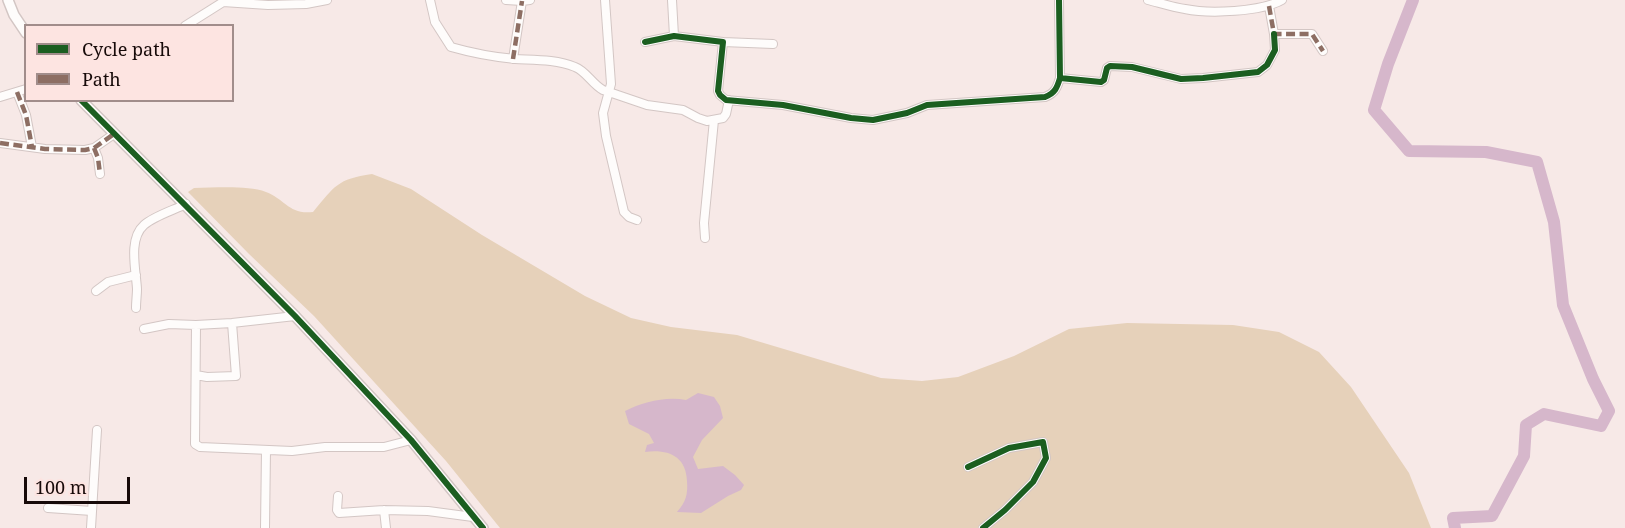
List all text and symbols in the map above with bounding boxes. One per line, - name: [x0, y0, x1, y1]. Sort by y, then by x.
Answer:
- legend: [24, 24, 234, 102]
- text: Cycle path: [82, 37, 171, 61]
- text: Path: [82, 67, 121, 91]
- scale bar: [27, 465, 134, 503]
- text: 100 m: [35, 475, 87, 499]

